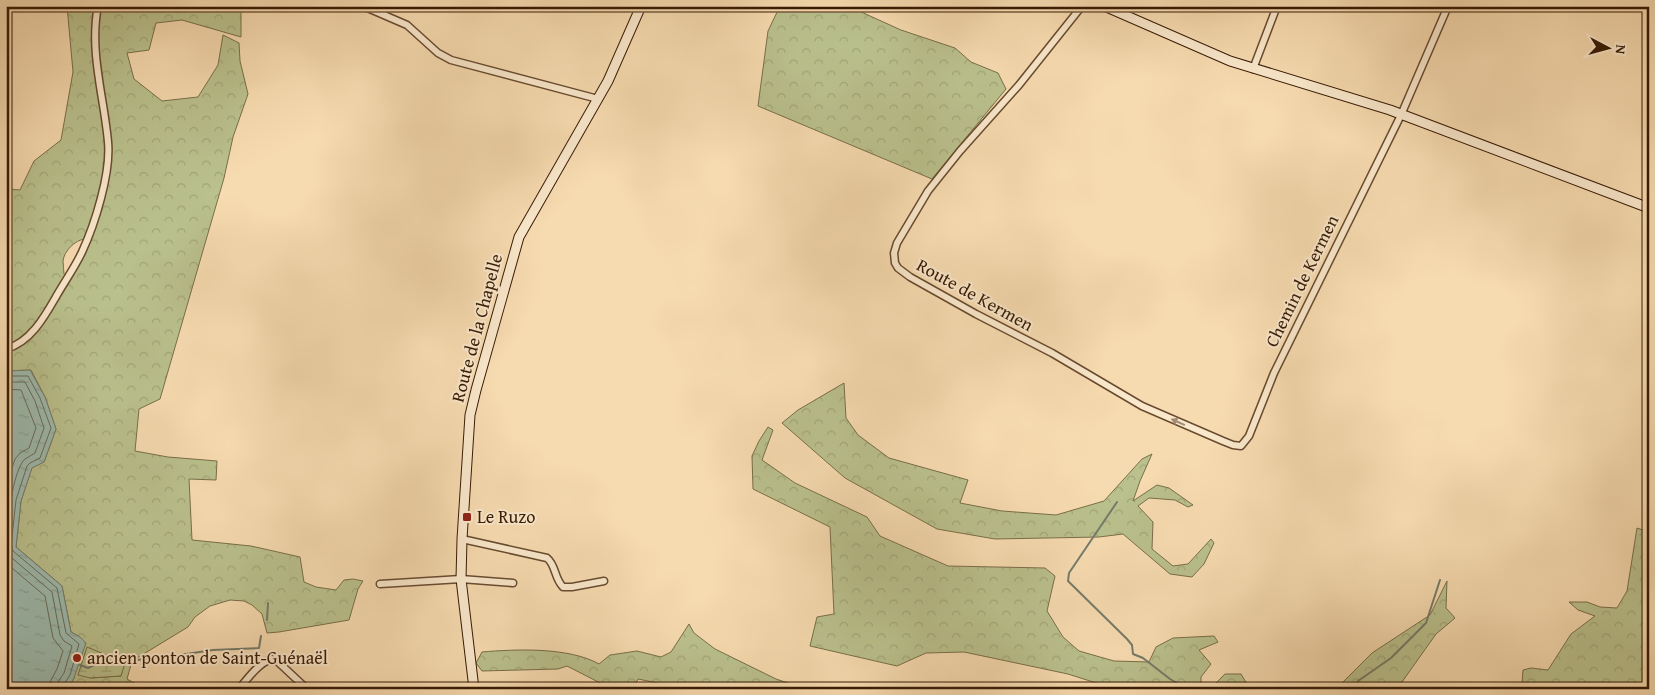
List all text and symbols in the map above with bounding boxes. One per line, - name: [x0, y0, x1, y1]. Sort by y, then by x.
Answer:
- north arrow: [1582, 22, 1632, 72]
- text: N: [1610, 44, 1631, 56]
- street label: Chemin de Kermen: [1258, 210, 1345, 351]
- street label: Route de la Chapelle: [444, 251, 509, 405]
- street label: Route de Kermen: [912, 251, 1039, 338]
- one-way arrow: [1171, 418, 1185, 426]
- place label: Le Ruzo: [477, 503, 535, 530]
- marker: Le Ruzo: [461, 511, 473, 523]
- place label: ancien ponton de Saint-Guénaël: [87, 644, 328, 671]
- marker: ancien ponton de Saint-Guénaël: [71, 652, 83, 664]

